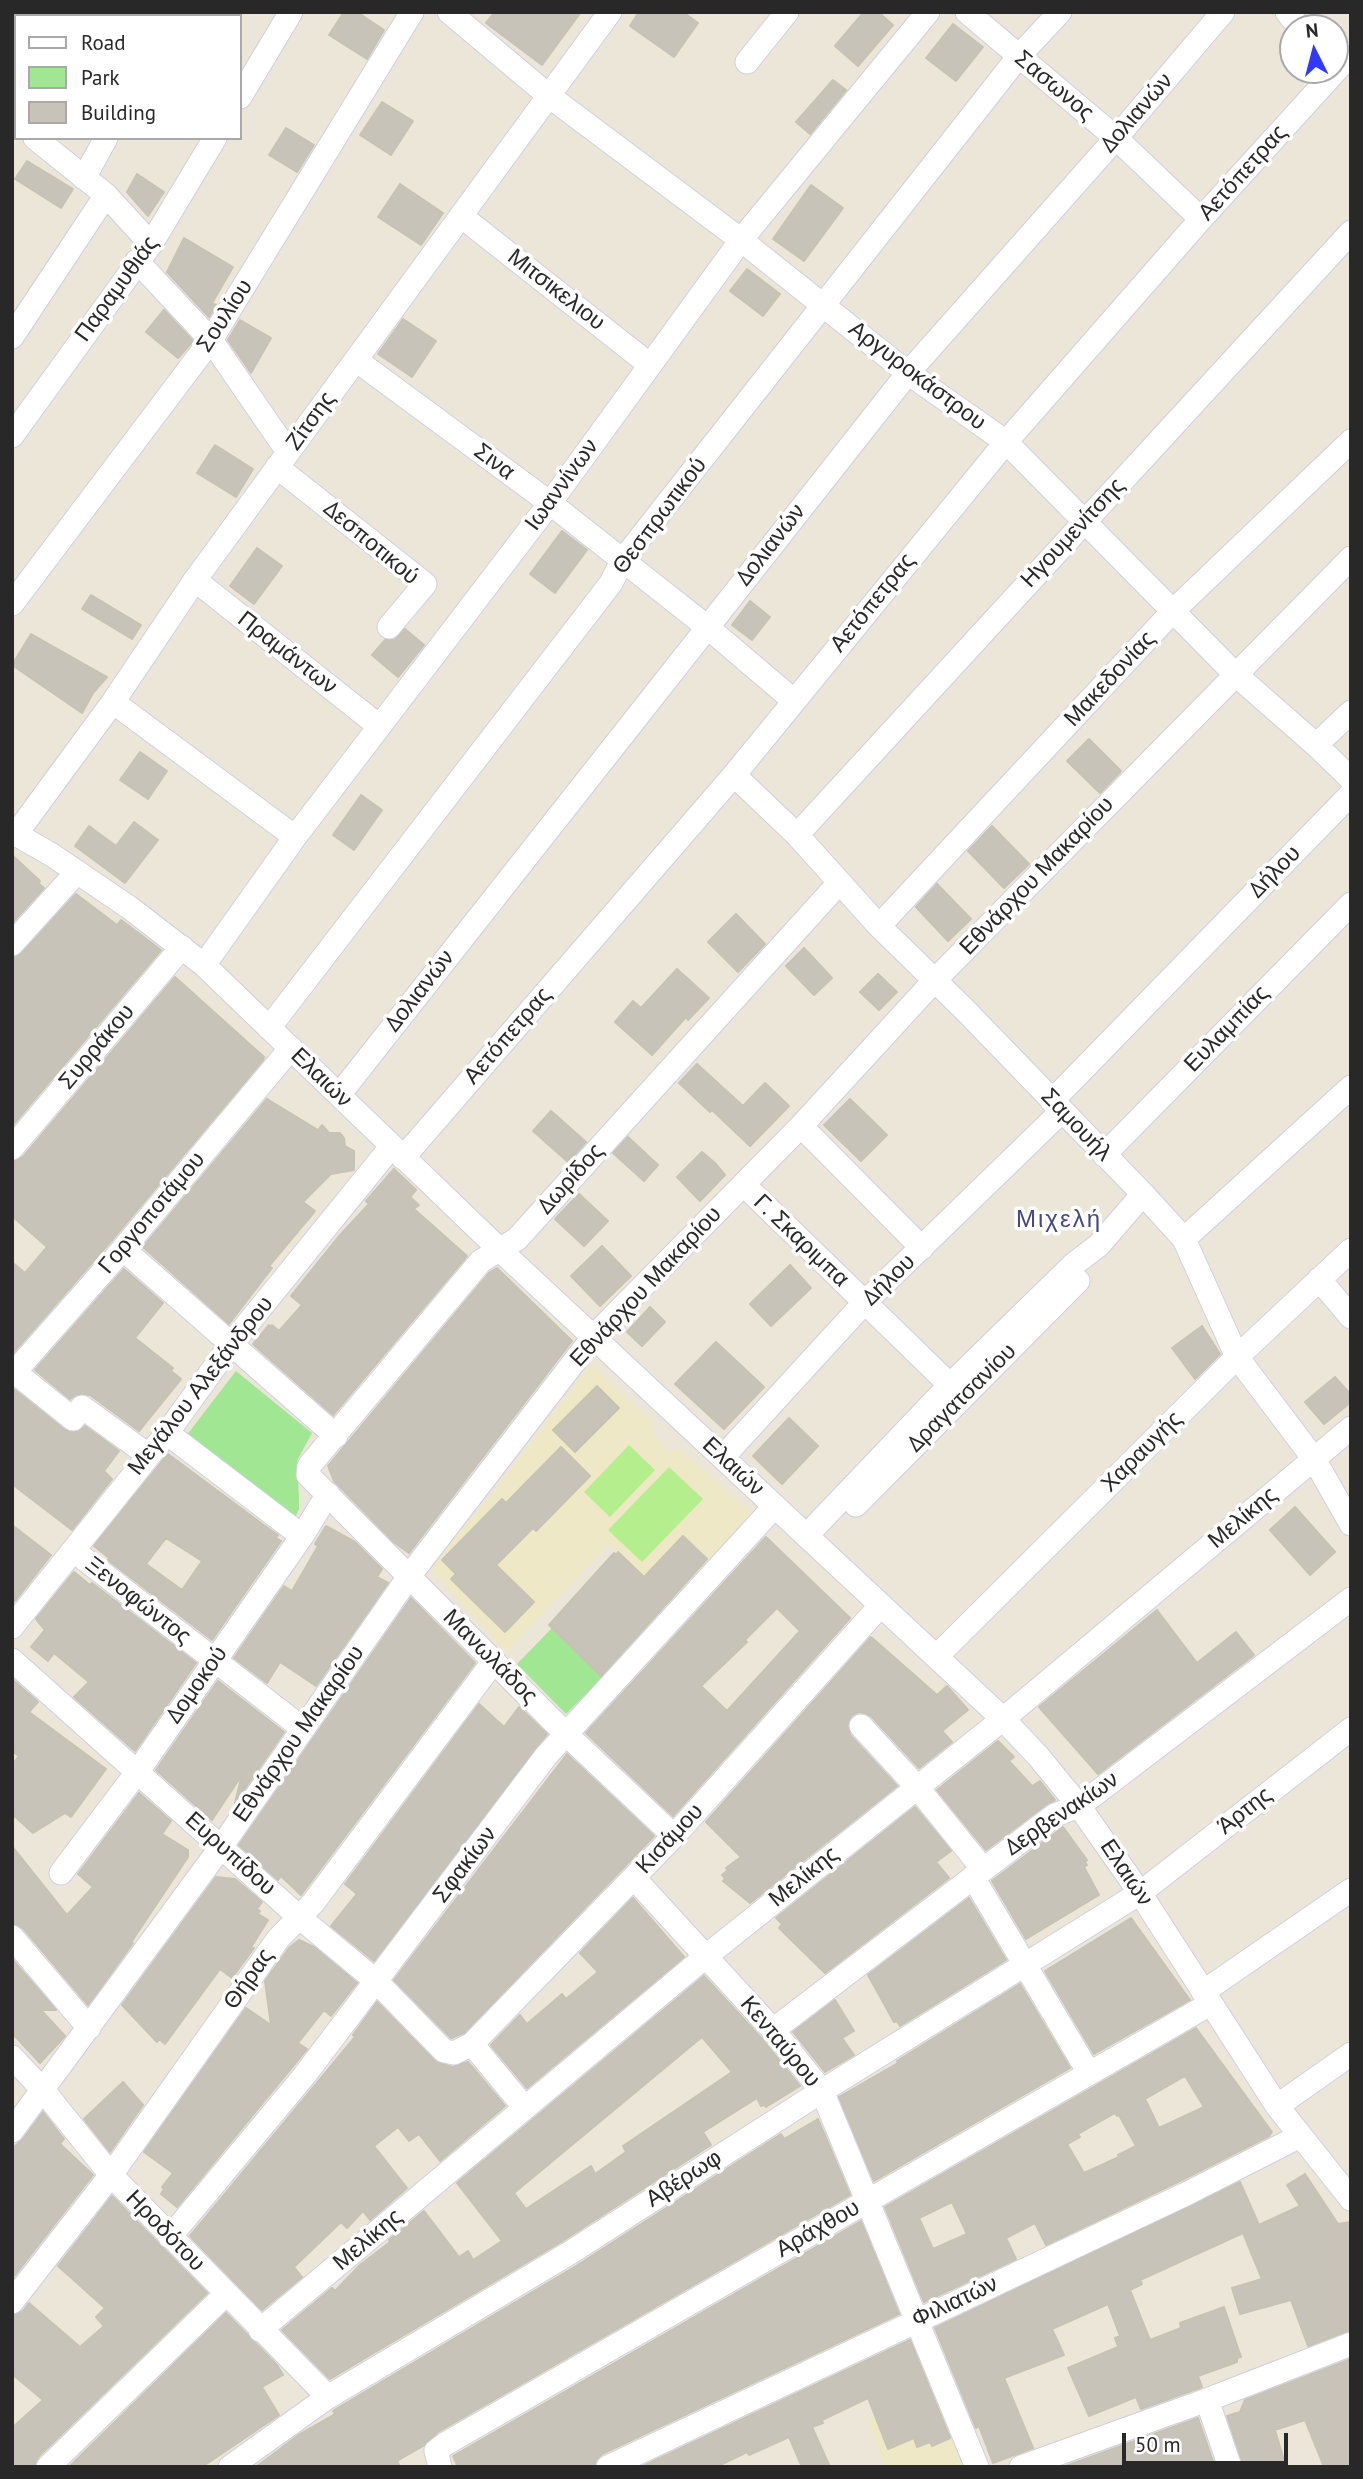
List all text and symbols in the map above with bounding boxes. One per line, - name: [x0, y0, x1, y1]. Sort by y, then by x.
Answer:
- legend: [14, 14, 242, 140]
- north arrow: [1279, 14, 1349, 84]
- text: N: [1305, 18, 1319, 43]
- text: Road: [81, 29, 125, 56]
- street label: Σασωνος: [1009, 45, 1099, 127]
- text: Park: [81, 64, 120, 91]
- street label: Δολιανών: [1095, 68, 1179, 158]
- text: Building: [81, 99, 156, 126]
- street label: Αετόπετρας: [1193, 119, 1293, 227]
- street label: Παραμυθιάς: [69, 231, 165, 347]
- street label: Μιτσικελιου: [502, 243, 610, 337]
- street label: Σουλίου: [191, 274, 259, 358]
- street label: Αργυροκάστρου: [843, 315, 991, 437]
- street label: Ζίτσης: [280, 386, 342, 456]
- street label: Ιωαννίνων: [519, 434, 605, 536]
- street label: Σινα: [468, 438, 520, 486]
- street label: Θεσπρωτικού: [607, 452, 713, 580]
- street label: Ηγουμενίτσης: [1015, 472, 1131, 594]
- street label: Δεσποτικού: [318, 495, 424, 591]
- street label: Δολιανών: [730, 499, 812, 591]
- street label: Αετόπετρας: [825, 548, 921, 658]
- street label: Πραμάντων: [232, 606, 342, 700]
- street label: Μακεδονίας: [1059, 625, 1161, 733]
- street label: Εθνάρχου Μακαρίου: [954, 791, 1120, 961]
- street label: Δήλου: [1243, 840, 1307, 904]
- street label: Δολιανών: [379, 945, 461, 1037]
- street label: Ευλαμπίας: [1179, 980, 1275, 1078]
- street label: Αετόπετρας: [458, 982, 558, 1090]
- street label: Συρράκου: [53, 999, 141, 1095]
- street label: Ελαιών: [285, 1042, 357, 1114]
- street label: Σαμουήλ: [1035, 1083, 1117, 1167]
- street label: Δωρίδος: [532, 1138, 610, 1220]
- street label: Γοργοποτάμου: [93, 1146, 211, 1280]
- street label: Γ. Σκαριμπα: [748, 1189, 854, 1293]
- street label: Εθνάρχου Μακαρίου: [564, 1201, 728, 1373]
- district label: Μιχελή: [1017, 1206, 1101, 1234]
- street label: Δήλου: [857, 1248, 921, 1312]
- street label: Μεγάλου Αλεξάνδρου: [122, 1291, 280, 1481]
- street label: Δραγατσανίου: [902, 1338, 1022, 1458]
- street label: Χαραυγής: [1096, 1406, 1188, 1498]
- street label: Ελαιών: [696, 1432, 770, 1502]
- street label: Μελίκης: [1203, 1481, 1283, 1555]
- street label: Ξενοφώντος: [80, 1551, 196, 1651]
- street label: Μανωλάδος: [437, 1604, 543, 1710]
- street label: Εθνάρχου Μακαρίου: [228, 1640, 370, 1828]
- street label: Δομοκού: [160, 1641, 234, 1729]
- street label: Δερβενακίων: [1000, 1766, 1124, 1862]
- street label: Άρτης: [1212, 1781, 1278, 1841]
- street label: Κισάμου: [631, 1798, 709, 1880]
- street label: Ευρυπίδου: [179, 1806, 281, 1902]
- street label: Σφακίων: [427, 1821, 503, 1909]
- street label: Ελαιών: [1094, 1834, 1158, 1912]
- street label: Μελίκης: [764, 1841, 844, 1913]
- street label: Θήρας: [218, 1943, 280, 2015]
- street label: Κενταύρου: [734, 1991, 826, 2093]
- street label: Αβέρωφ: [641, 2144, 727, 2214]
- street label: Ηροδότου: [120, 2185, 210, 2277]
- street label: Αράχθου: [771, 2194, 865, 2264]
- street label: Μελίκης: [328, 2203, 408, 2277]
- street label: Φιλιατών: [908, 2270, 1002, 2334]
- scale bar: [1125, 2420, 1291, 2464]
- text: 50 m: [1135, 2431, 1181, 2458]

